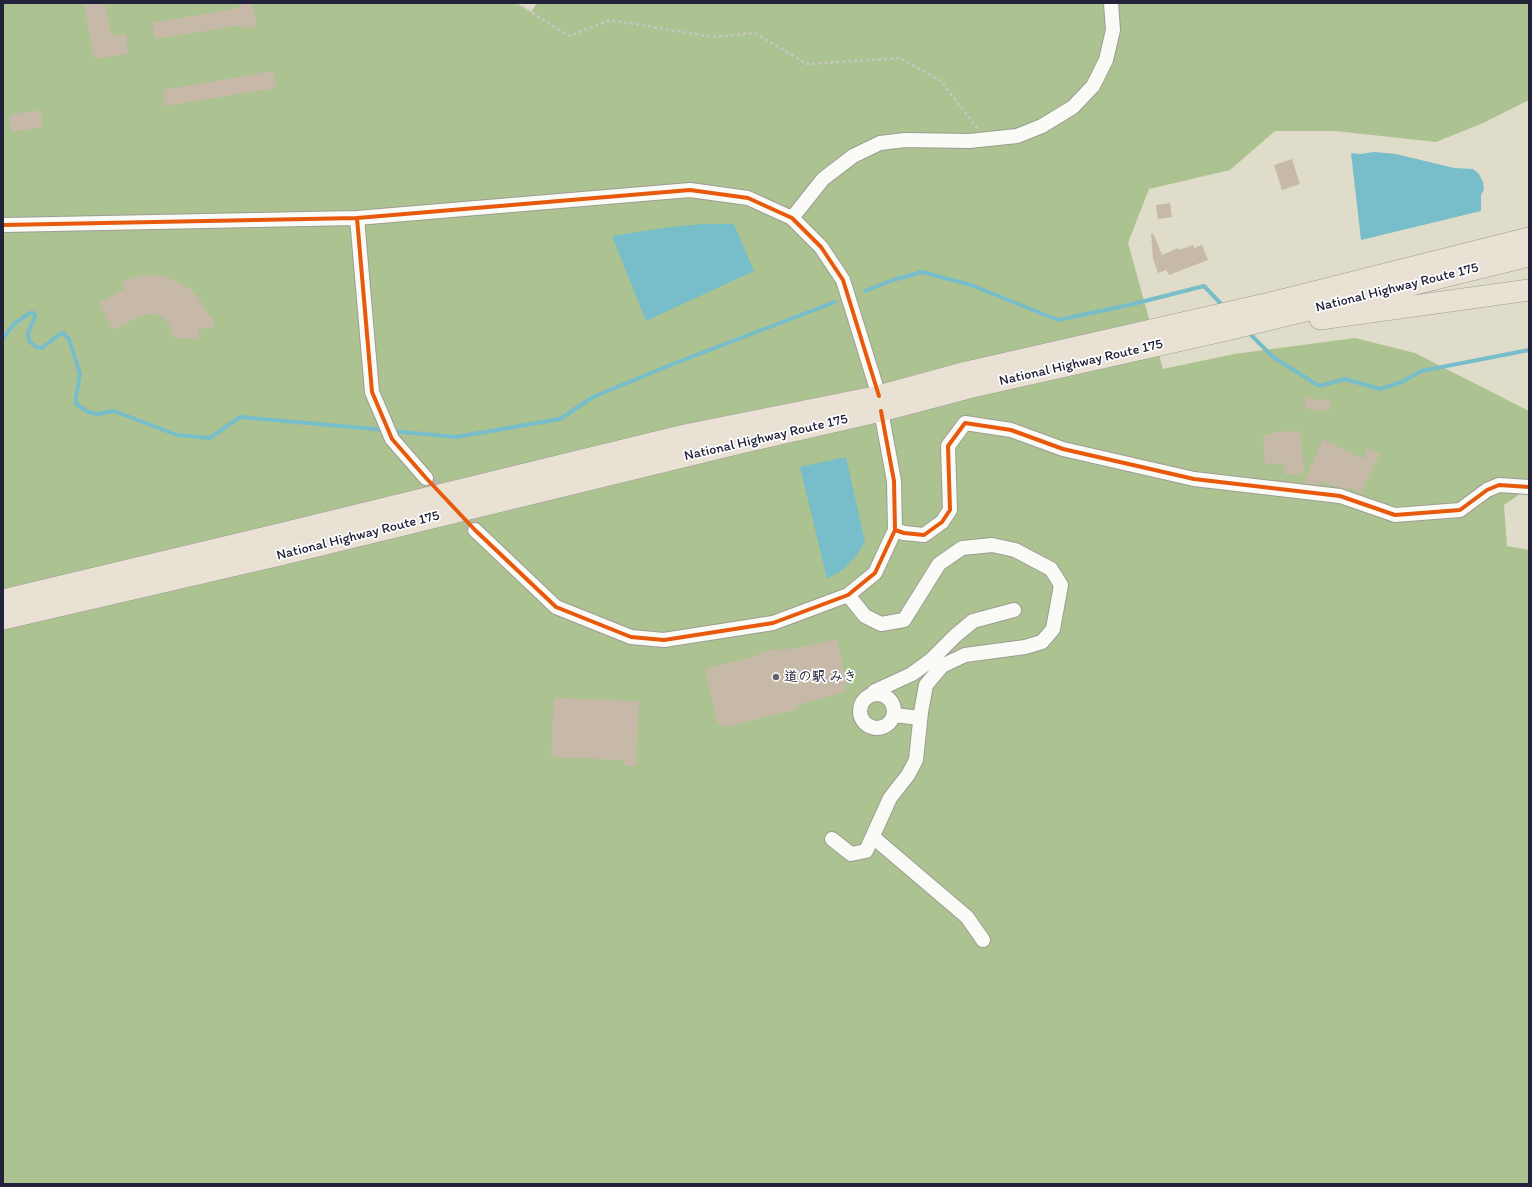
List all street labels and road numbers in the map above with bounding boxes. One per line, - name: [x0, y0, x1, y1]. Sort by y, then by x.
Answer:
- street label: National Highway Route 175: [1314, 260, 1480, 316]
- street label: National Highway Route 175: [998, 336, 1164, 390]
- street label: National Highway Route 175: [683, 411, 849, 465]
- street label: National Highway Route 175: [275, 508, 441, 564]

